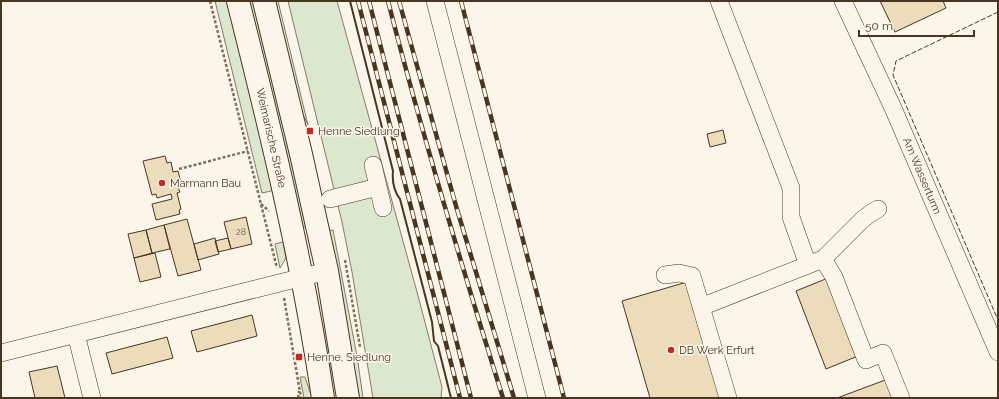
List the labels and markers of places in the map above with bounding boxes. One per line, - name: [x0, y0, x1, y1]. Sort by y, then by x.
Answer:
- place label: Henne Siedlung: [318, 125, 400, 138]
- marker: Henne Siedlung: [305, 126, 315, 136]
- place label: Marmann Bau: [170, 177, 241, 190]
- marker: Marmann Bau: [157, 178, 167, 188]
- place label: DB Werk Erfurt: [679, 344, 755, 357]
- marker: DB Werk Erfurt: [666, 345, 676, 355]
- place label: Henne, Siedlung: [307, 351, 391, 364]
- marker: Henne, Siedlung: [294, 352, 304, 362]

